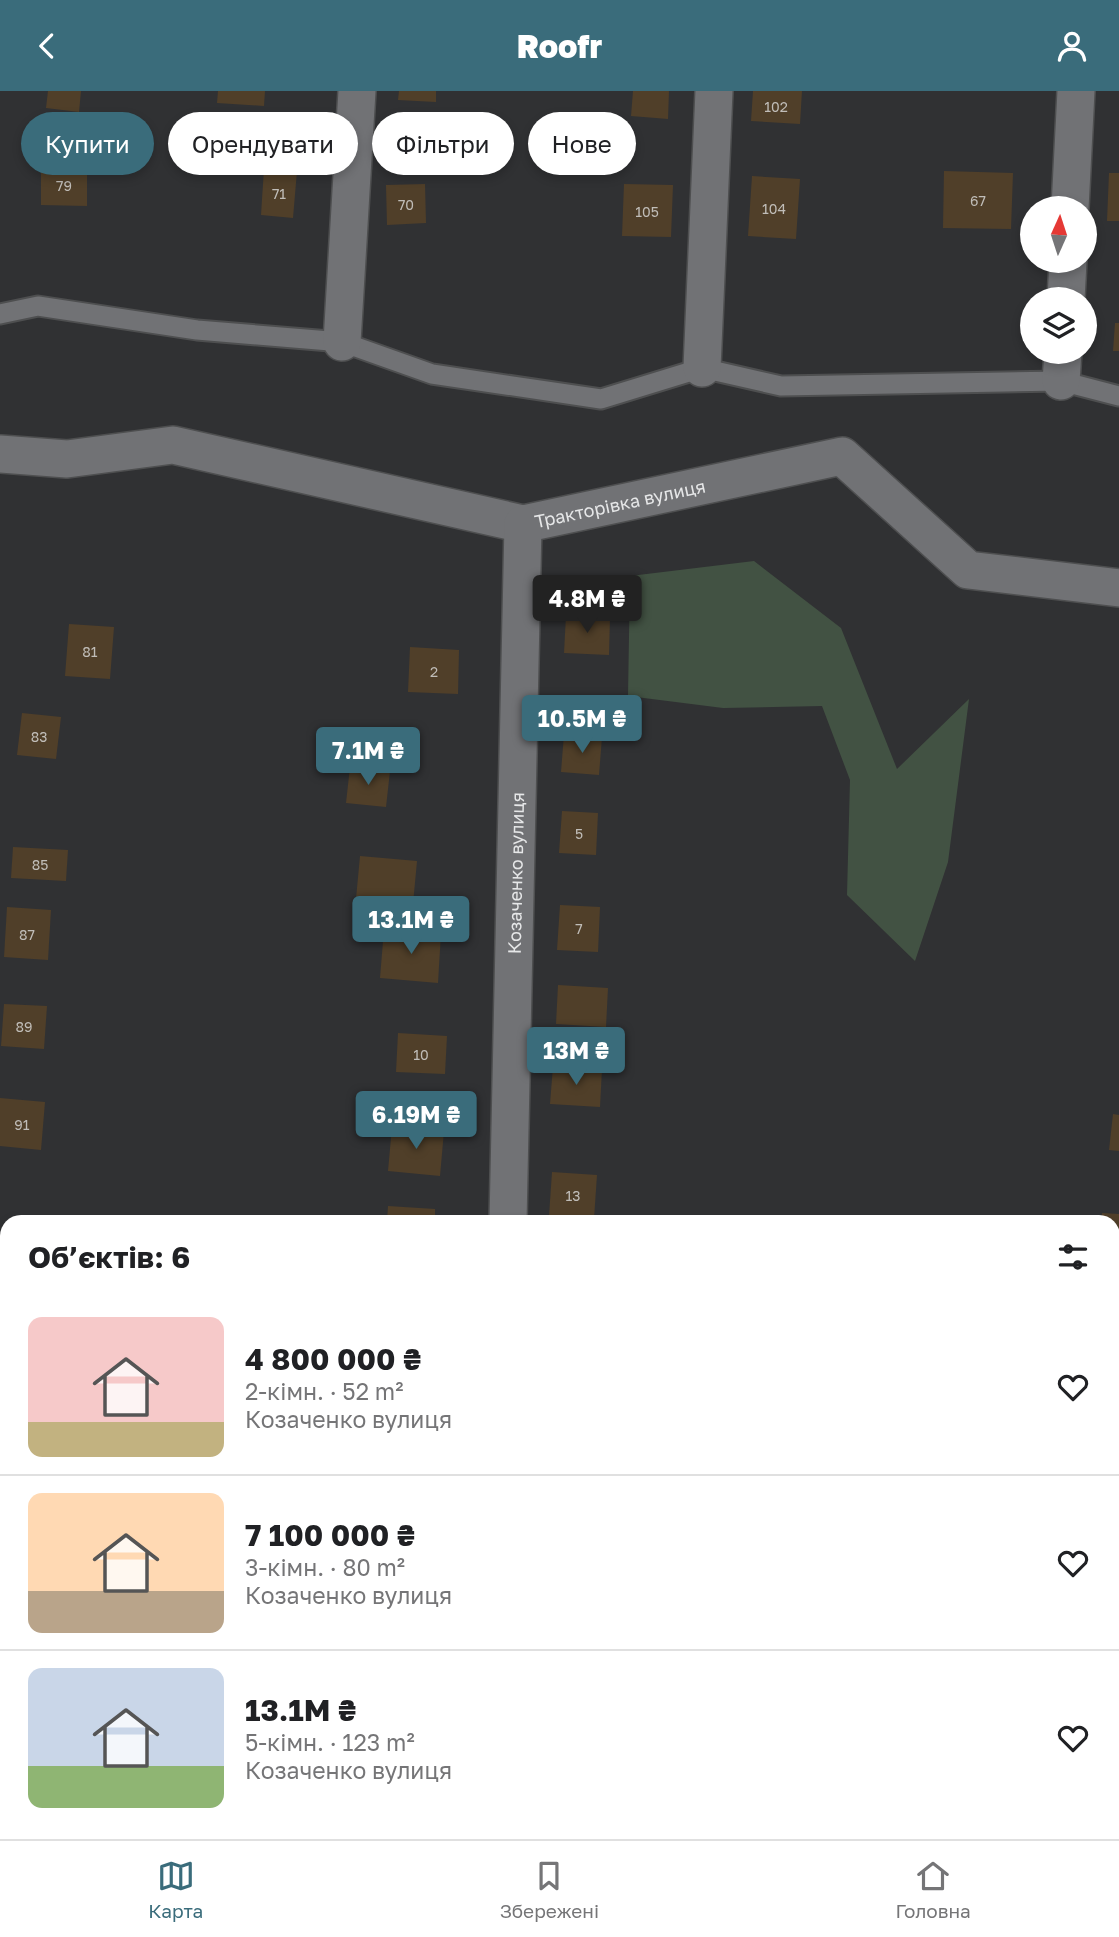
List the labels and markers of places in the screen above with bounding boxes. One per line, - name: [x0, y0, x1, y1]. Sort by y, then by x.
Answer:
- pin: 4.8M ₴: [530, 575, 644, 635]
- pin: 10.5M ₴: [517, 695, 647, 755]
- pin: 7.1M ₴: [311, 727, 425, 787]
- pin: 13.1M ₴: [346, 897, 476, 956]
- pin: 13M ₴: [527, 1027, 625, 1087]
- pin: 6.19M ₴: [351, 1091, 481, 1151]

